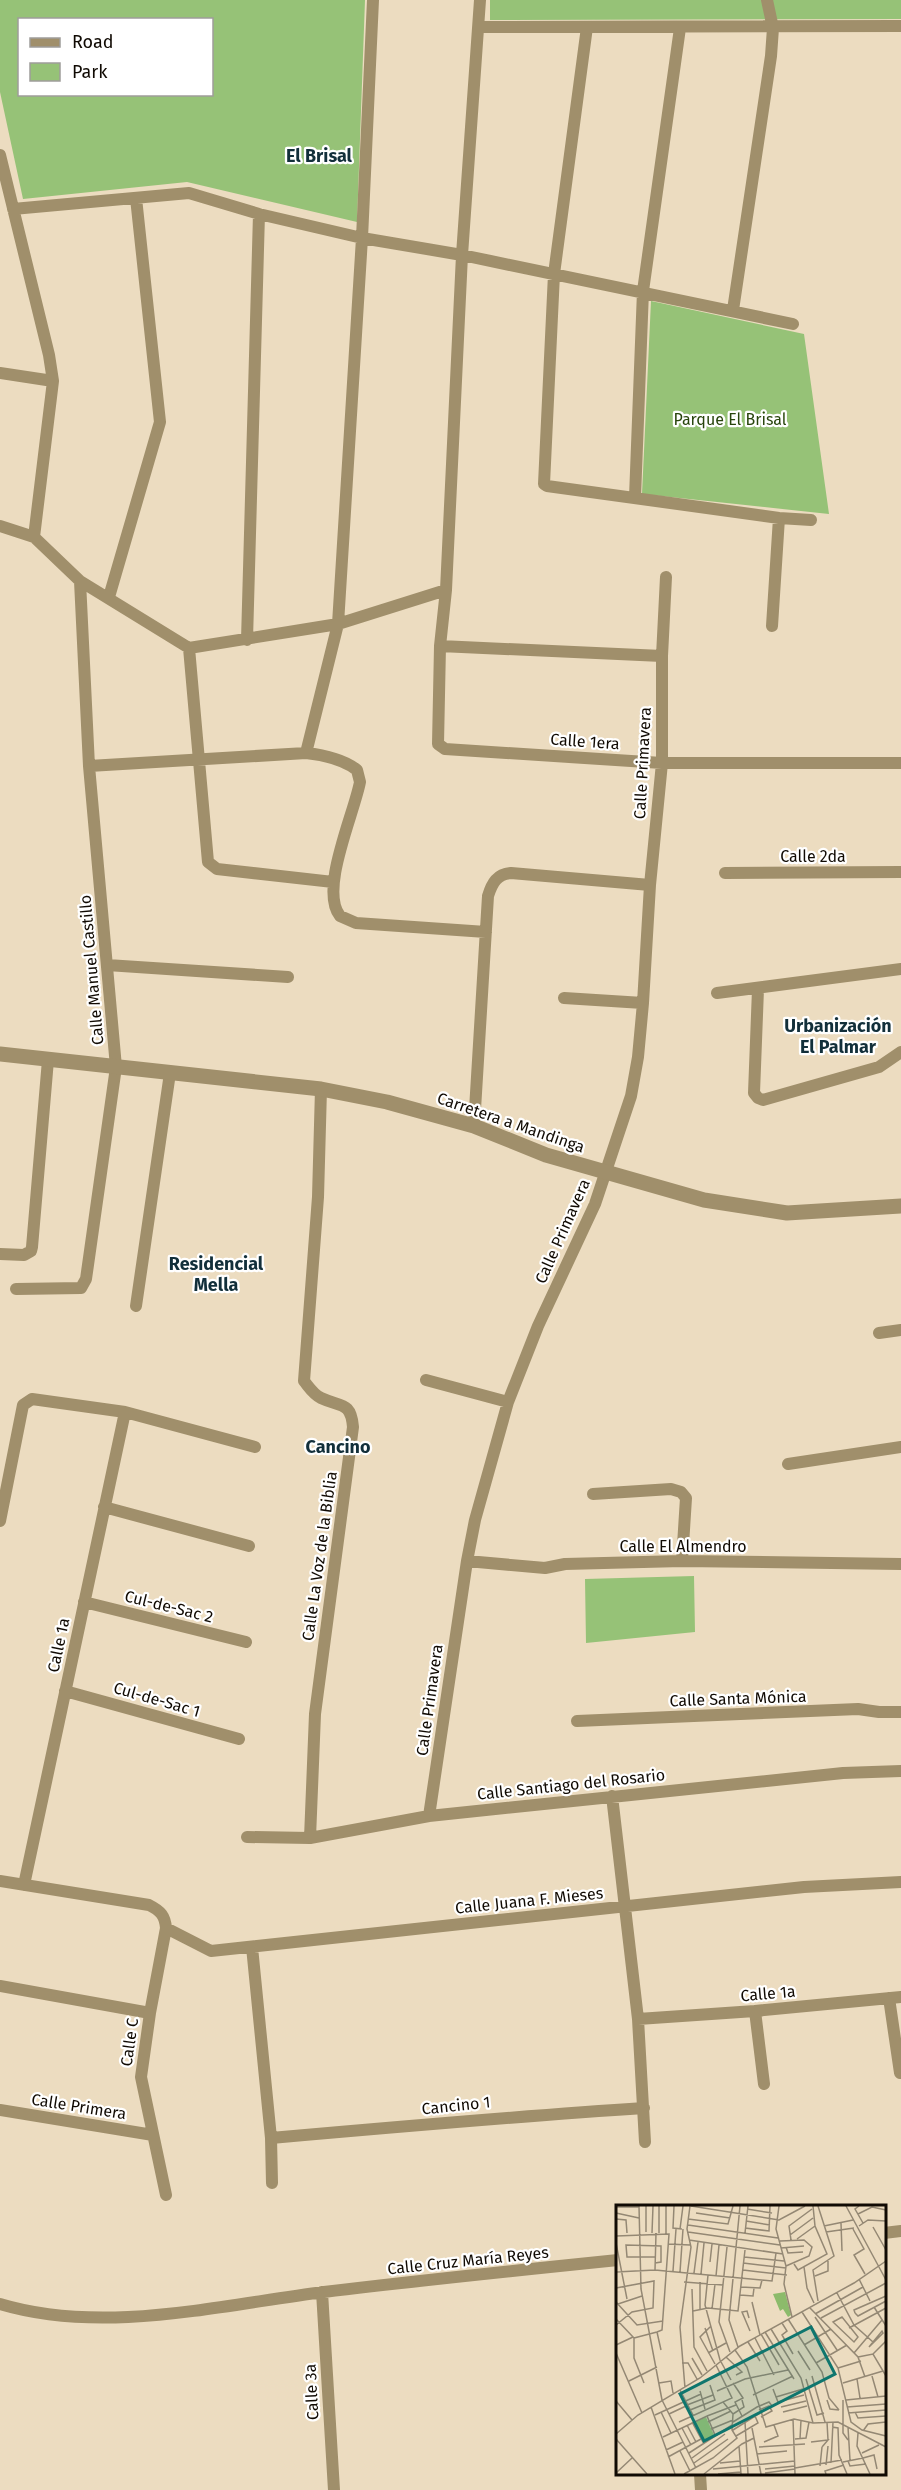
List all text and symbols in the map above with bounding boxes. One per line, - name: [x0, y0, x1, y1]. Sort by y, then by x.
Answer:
- legend: [18, 18, 213, 96]
- text: Road: [72, 31, 114, 53]
- text: Park: [72, 61, 108, 83]
- district label: El Brisal: [286, 145, 353, 167]
- park label: Parque El Brisal: [674, 410, 787, 429]
- street label: Calle Primavera: [630, 706, 655, 820]
- street label: Calle 1era: [550, 730, 620, 753]
- street label: Calle 2da: [780, 847, 846, 866]
- street label: Calle Manuel Castillo: [75, 894, 108, 1046]
- district label: Urbanización El Palmar: [784, 1015, 892, 1058]
- street label: Carretera a Mandinga: [435, 1088, 587, 1157]
- street label: Calle Primavera: [531, 1176, 594, 1286]
- district label: Residencial Mella: [169, 1253, 264, 1296]
- district label: Cancino: [305, 1436, 371, 1458]
- street label: Calle La Voz de la Biblia: [298, 1470, 341, 1642]
- street label: Calle El Almendro: [619, 1537, 747, 1556]
- street label: Cul-de-Sac 2: [123, 1586, 215, 1627]
- street label: Calle 1a: [43, 1616, 74, 1674]
- street label: Calle Primavera: [412, 1643, 447, 1757]
- street label: Cul-de-Sac 1: [111, 1678, 202, 1721]
- street label: Calle Santa Mónica: [669, 1687, 807, 1710]
- street label: Calle Santiago del Rosario: [476, 1765, 666, 1804]
- street label: Calle Juana F. Mieses: [454, 1883, 604, 1918]
- street label: Calle 1a: [740, 1982, 796, 2005]
- street label: Calle C: [117, 2017, 142, 2067]
- street label: Calle Primera: [30, 2090, 128, 2123]
- street label: Cancino 1: [421, 2092, 491, 2119]
- inset map: [616, 2205, 886, 2475]
- street label: Calle Cruz María Reyes: [387, 2243, 550, 2278]
- street label: Calle 3a: [301, 2363, 322, 2421]

